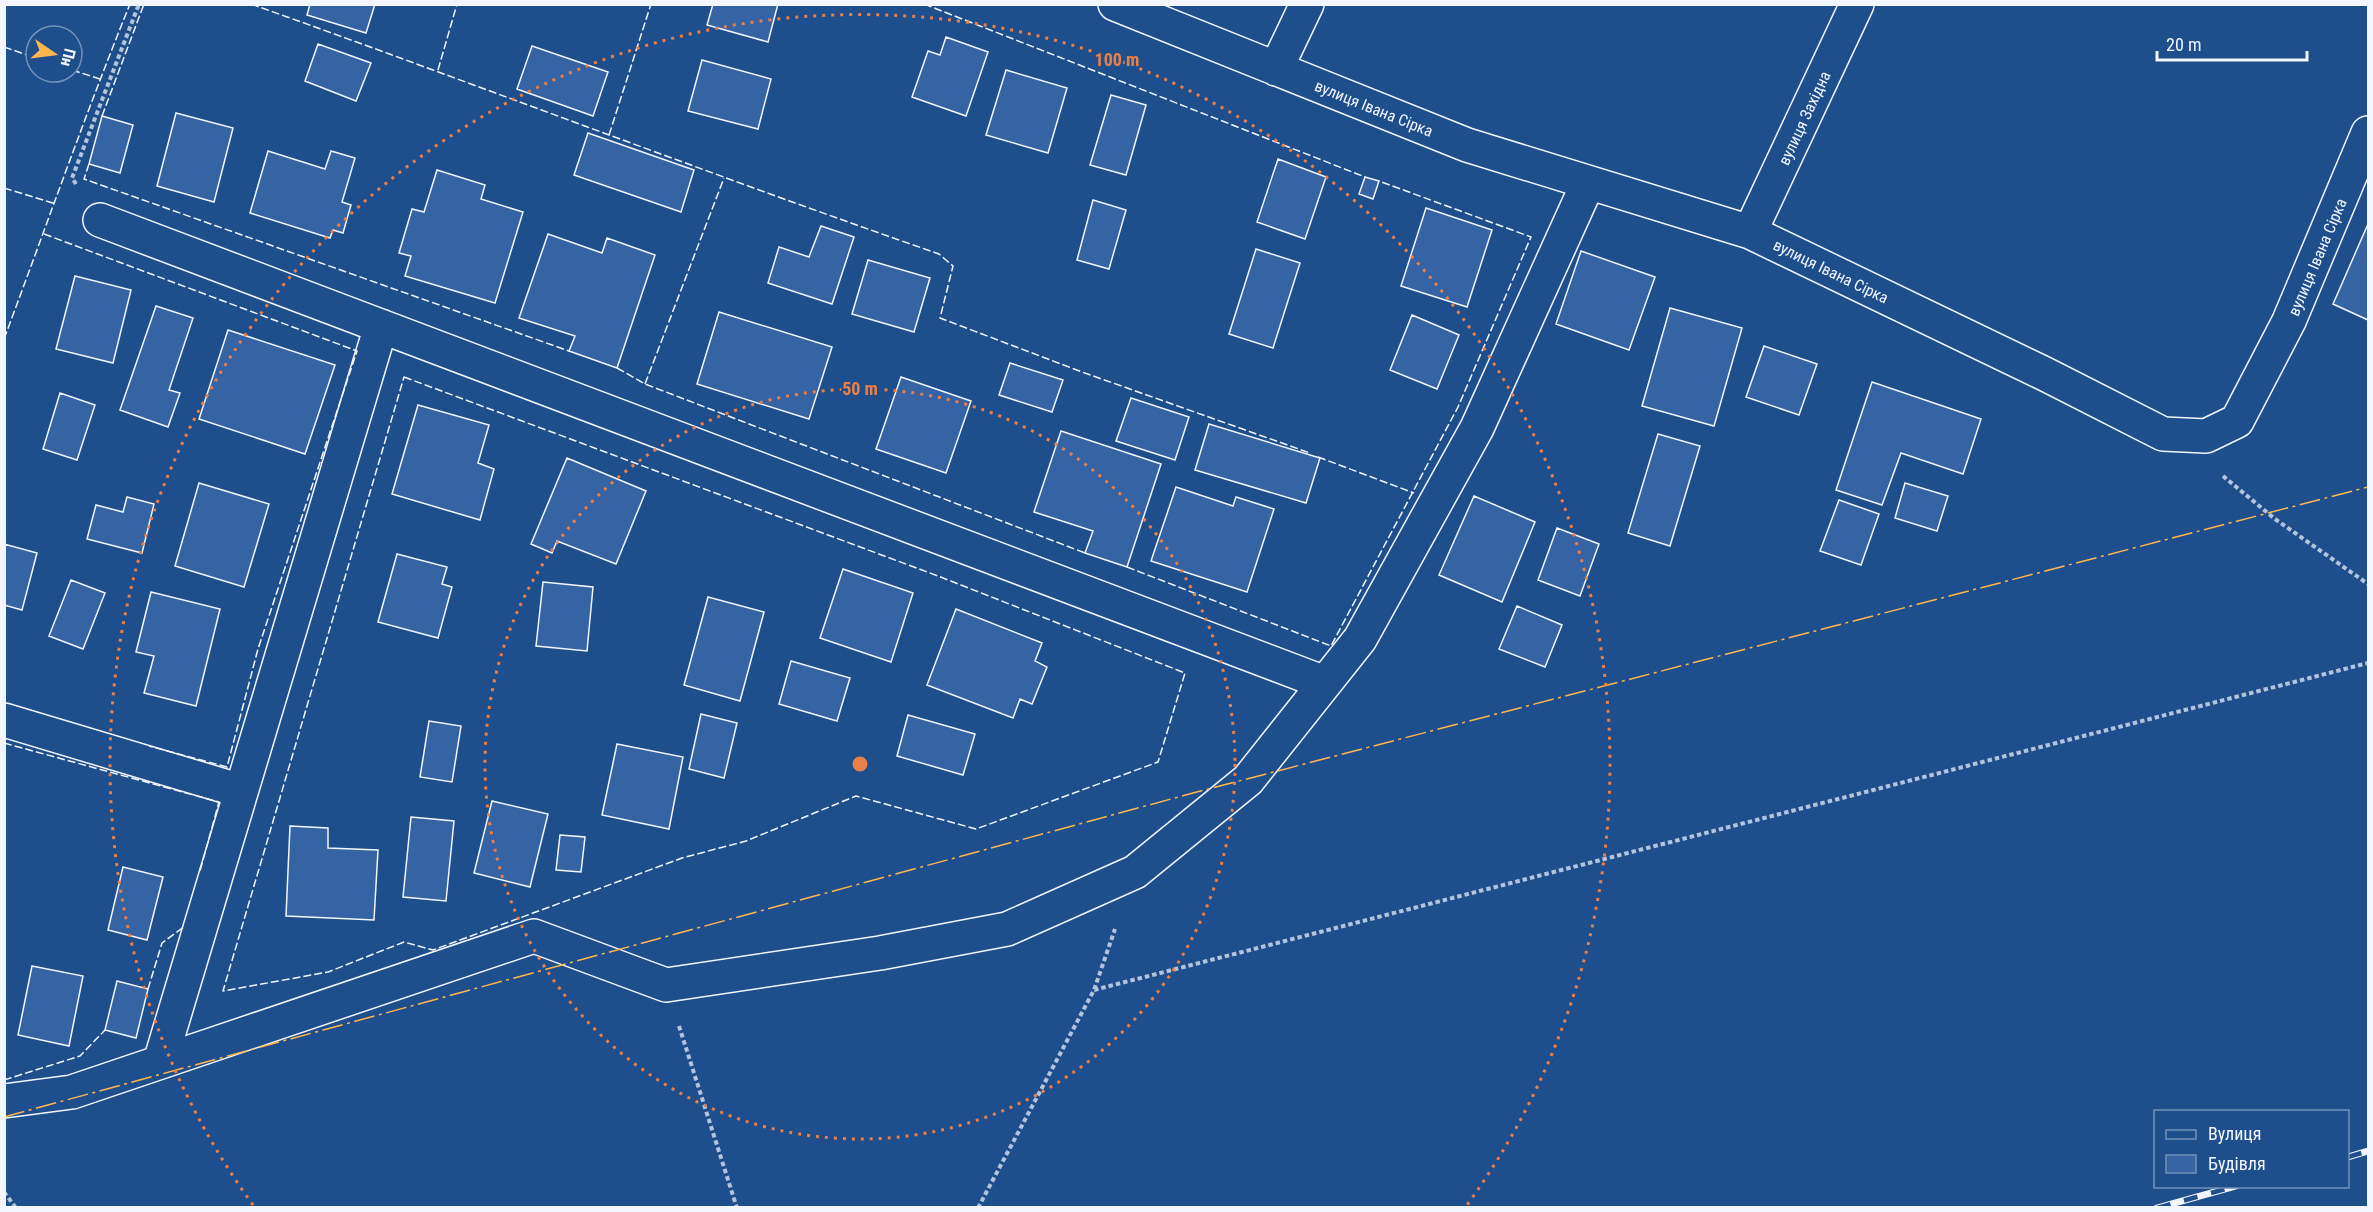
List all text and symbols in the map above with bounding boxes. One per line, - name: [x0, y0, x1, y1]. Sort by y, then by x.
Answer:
- north arrow: [24, 24, 84, 84]
- scale bar: [2157, 24, 2307, 62]
- text: 20 m: [2166, 34, 2201, 55]
- text: Пн: [57, 47, 79, 68]
- text: 100 m: [1095, 49, 1139, 70]
- street label: вулиця Західна: [1774, 68, 1835, 168]
- street label: вулиця Івана Сірка: [1312, 76, 1436, 141]
- street label: вулиця Івана Сірка: [2284, 196, 2351, 319]
- street label: вулиця Івана Сірка: [1770, 235, 1891, 308]
- text: 50 m: [842, 378, 878, 399]
- centre of rings: [850, 754, 870, 774]
- legend: [2154, 1110, 2349, 1188]
- text: Вулиця: [2208, 1123, 2262, 1144]
- text: Будівля: [2208, 1153, 2266, 1174]

